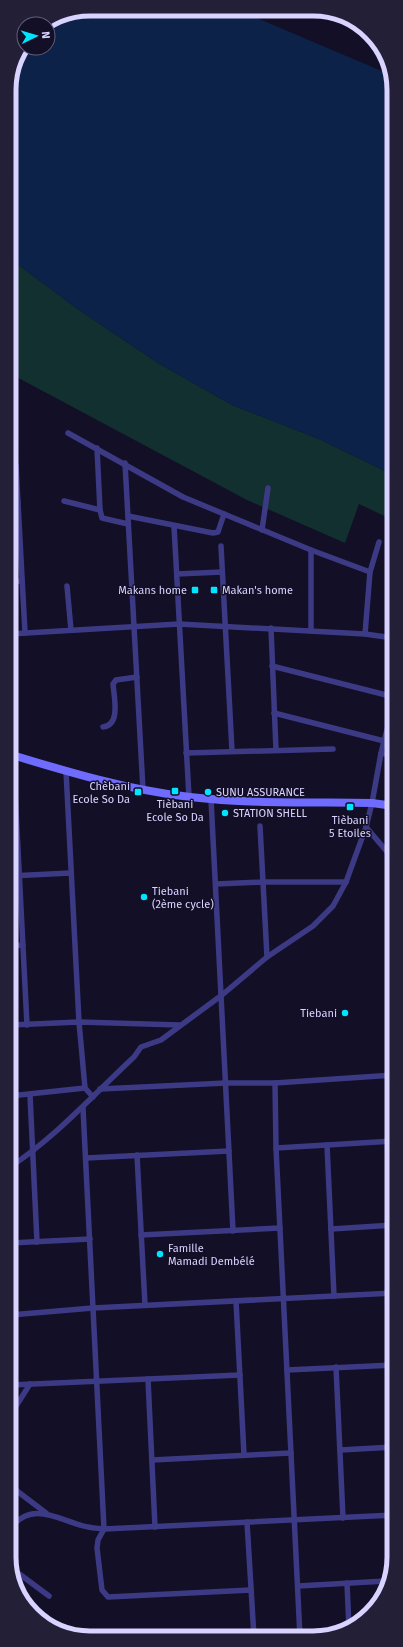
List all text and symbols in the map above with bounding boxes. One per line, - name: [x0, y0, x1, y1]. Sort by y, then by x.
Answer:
- north arrow: [16, 16, 56, 56]
- text: N: [39, 31, 52, 39]
- place label: Makans home: [118, 584, 187, 597]
- place label: Makan's home: [222, 584, 293, 597]
- marker: Makans home: [190, 585, 200, 595]
- marker: Makan's home: [209, 585, 219, 595]
- place label: Chèbani Ecole So Da: [73, 780, 130, 806]
- marker: Tièbani Ecole So Da: [170, 786, 180, 796]
- place label: SUNU ASSURANCE: [216, 786, 305, 799]
- marker: Chèbani Ecole So Da: [133, 787, 143, 797]
- marker: SUNU ASSURANCE: [203, 787, 213, 797]
- place label: Tièbani Ecole So Da: [146, 798, 204, 824]
- marker: Tièbani 5 Etoiles: [345, 802, 355, 812]
- place label: STATION SHELL: [233, 807, 307, 820]
- marker: STATION SHELL: [220, 808, 230, 818]
- place label: Tièbani 5 Etoiles: [329, 814, 371, 840]
- place label: Tiebani (2ème cycle): [152, 885, 214, 911]
- marker: Tiebani (2ème cycle): [139, 892, 149, 902]
- place label: Tiebani: [300, 1007, 337, 1020]
- marker: Tiebani: [340, 1008, 350, 1018]
- place label: Famille Mamadi Dembélé: [168, 1242, 255, 1268]
- marker: Famille Mamadi Dembélé: [155, 1249, 165, 1259]

